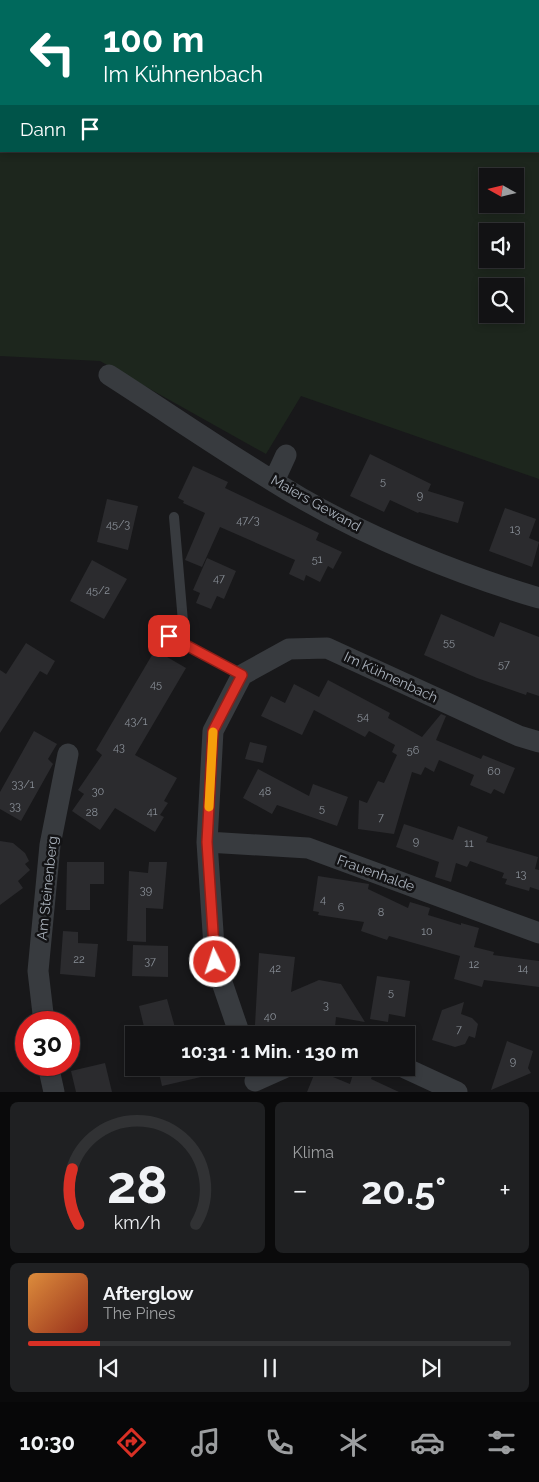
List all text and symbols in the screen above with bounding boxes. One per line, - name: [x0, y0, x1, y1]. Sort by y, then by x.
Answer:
- text: 100 m: [103, 19, 204, 60]
- icon: left: [20, 20, 85, 85]
- text: Im Kühnenbach: [103, 61, 263, 87]
- icon: arrive: [76, 115, 104, 143]
- text: Dann: [20, 118, 66, 140]
- north arrow: [479, 168, 524, 212]
- map controls: [479, 168, 524, 323]
- button: sound: [479, 223, 524, 268]
- button: search: [479, 278, 524, 323]
- street label: Maiers Gewand: [268, 472, 364, 534]
- house number: 5: [380, 475, 386, 488]
- house number: 9: [417, 489, 423, 502]
- house number: 47/3: [236, 514, 260, 527]
- house number: 45/3: [106, 518, 130, 531]
- house number: 13: [510, 523, 520, 536]
- house number: 51: [312, 553, 323, 566]
- house number: 47: [213, 572, 225, 585]
- house number: 45/2: [86, 584, 110, 597]
- pin: [148, 615, 190, 657]
- icon: arrive: [155, 622, 183, 650]
- house number: 55: [443, 636, 455, 649]
- street label: Im Kühnenbach: [341, 648, 441, 706]
- house number: 57: [498, 658, 510, 671]
- house number: 45: [150, 678, 162, 691]
- house number: 54: [357, 710, 369, 723]
- house number: 43/1: [124, 715, 148, 728]
- house number: 43: [113, 741, 125, 754]
- house number: 56: [407, 744, 420, 757]
- house number: 60: [487, 765, 501, 778]
- house number: 33/1: [12, 778, 35, 791]
- house number: 30: [92, 785, 105, 798]
- house number: 48: [259, 785, 271, 798]
- house number: 33: [9, 800, 21, 813]
- house number: 5: [319, 802, 325, 815]
- house number: 41: [147, 805, 158, 818]
- house number: 28: [86, 806, 98, 819]
- house number: 7: [378, 811, 384, 824]
- street label: Am Steinenberg: [34, 835, 60, 941]
- house number: 9: [413, 835, 419, 848]
- house number: 11: [464, 837, 474, 850]
- street label: Frauenhalde: [335, 852, 417, 894]
- house number: 13: [516, 868, 526, 881]
- house number: 39: [140, 884, 152, 897]
- house number: 4: [320, 893, 326, 906]
- house number: 6: [338, 901, 345, 914]
- house number: 8: [378, 906, 384, 919]
- house number: 10: [421, 925, 433, 938]
- position arrow: [188, 935, 240, 987]
- house number: 22: [73, 953, 85, 966]
- house number: 37: [144, 955, 156, 968]
- house number: 12: [469, 958, 479, 971]
- house number: 42: [269, 962, 281, 975]
- house number: 14: [518, 962, 528, 975]
- house number: 5: [388, 986, 394, 999]
- house number: 3: [323, 999, 329, 1012]
- house number: 40: [264, 1010, 277, 1023]
- speed limit sign: 30: [15, 1011, 80, 1076]
- house number: 7: [456, 1023, 462, 1036]
- text: 10:31 · 1 Min. · 130 m: [181, 1040, 359, 1062]
- house number: 9: [510, 1055, 516, 1068]
- text: Klima: [293, 1143, 334, 1162]
- text: 28: [107, 1154, 168, 1215]
- text: 20.5°: [361, 1168, 446, 1213]
- text: −: [293, 1174, 308, 1207]
- text: +: [499, 1174, 511, 1207]
- text: km/h: [114, 1212, 161, 1233]
- text: Afterglow: [103, 1282, 193, 1304]
- text: The Pines: [103, 1304, 175, 1323]
- icon: previous: [95, 1354, 123, 1382]
- icon: pause: [256, 1354, 284, 1382]
- icon: next: [417, 1354, 445, 1382]
- icon: directions: [114, 1425, 149, 1460]
- icon: music: [188, 1425, 223, 1460]
- icon: phone: [262, 1425, 297, 1460]
- icon: climate: [336, 1425, 371, 1460]
- icon: car: [410, 1425, 445, 1460]
- icon: filters: [484, 1425, 519, 1460]
- text: 10:30: [20, 1429, 75, 1455]

